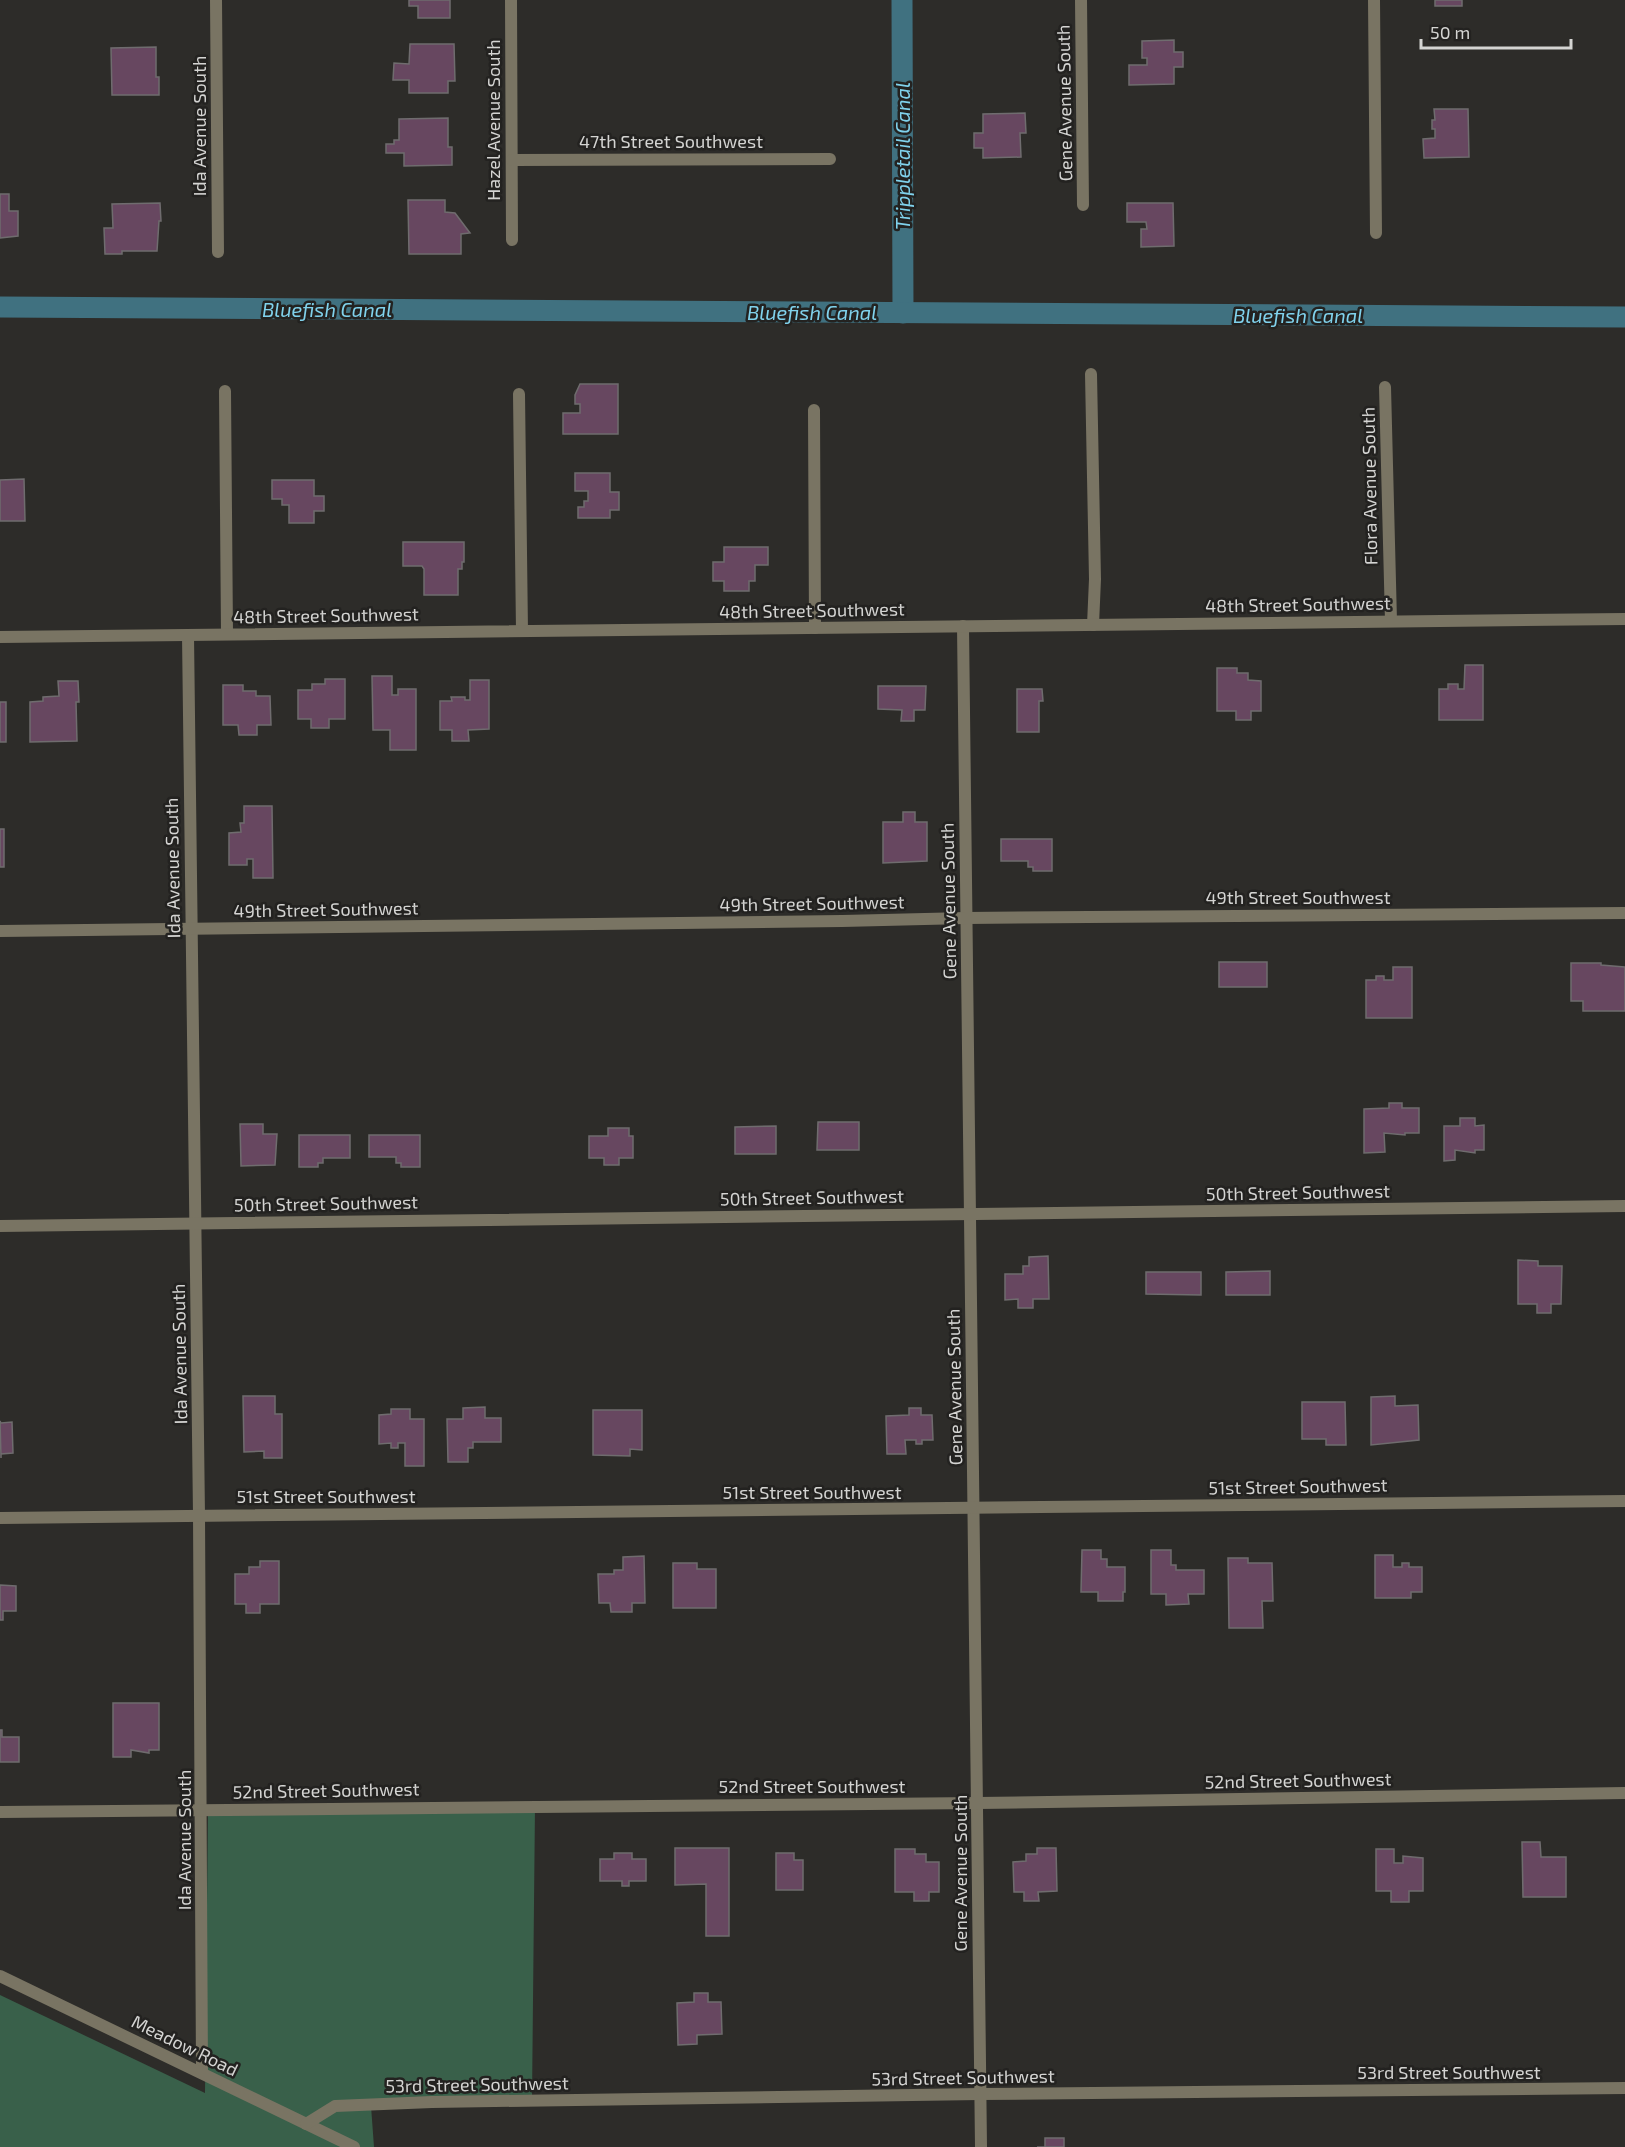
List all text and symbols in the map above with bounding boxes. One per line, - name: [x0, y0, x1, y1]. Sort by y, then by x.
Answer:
- scale bar: [1421, 12, 1571, 50]
- text: 50 m: [1430, 21, 1470, 43]
- street label: Gene Avenue South: [1052, 24, 1076, 182]
- street label: Hazel Avenue South: [482, 39, 504, 201]
- street label: Ida Avenue South: [188, 56, 210, 196]
- water label: Trippletail Canal: [890, 82, 914, 230]
- street label: 47th Street Southwest: [579, 130, 763, 152]
- water label: Bluefish Canal: [262, 297, 392, 321]
- water label: Bluefish Canal: [747, 300, 877, 324]
- water label: Bluefish Canal: [1233, 303, 1363, 327]
- street label: Flora Avenue South: [1357, 407, 1381, 565]
- street label: 48th Street Southwest: [1205, 591, 1391, 617]
- street label: 48th Street Southwest: [719, 597, 905, 623]
- street label: 48th Street Southwest: [233, 602, 419, 628]
- street label: Ida Avenue South: [160, 797, 184, 939]
- street label: Gene Avenue South: [936, 822, 960, 980]
- street label: 49th Street Southwest: [1205, 886, 1391, 908]
- street label: 49th Street Southwest: [719, 890, 905, 916]
- street label: 49th Street Southwest: [233, 896, 419, 922]
- street label: 50th Street Southwest: [1206, 1179, 1390, 1205]
- street label: 50th Street Southwest: [720, 1184, 904, 1210]
- street label: 50th Street Southwest: [234, 1190, 418, 1216]
- street label: Ida Avenue South: [167, 1283, 191, 1425]
- street label: Gene Avenue South: [942, 1308, 966, 1466]
- street label: 51st Street Southwest: [1208, 1473, 1388, 1499]
- street label: 51st Street Southwest: [722, 1481, 902, 1503]
- street label: 51st Street Southwest: [236, 1485, 416, 1507]
- street label: 52nd Street Southwest: [1204, 1767, 1392, 1793]
- street label: Ida Avenue South: [173, 1770, 195, 1910]
- street label: 52nd Street Southwest: [719, 1775, 906, 1797]
- street label: 52nd Street Southwest: [232, 1777, 420, 1803]
- street label: Gene Avenue South: [949, 1795, 971, 1951]
- street label: Meadow Road: [128, 2010, 242, 2080]
- street label: 53rd Street Southwest: [1357, 2061, 1541, 2083]
- street label: 53rd Street Southwest: [871, 2064, 1055, 2090]
- street label: 53rd Street Southwest: [385, 2071, 569, 2097]

